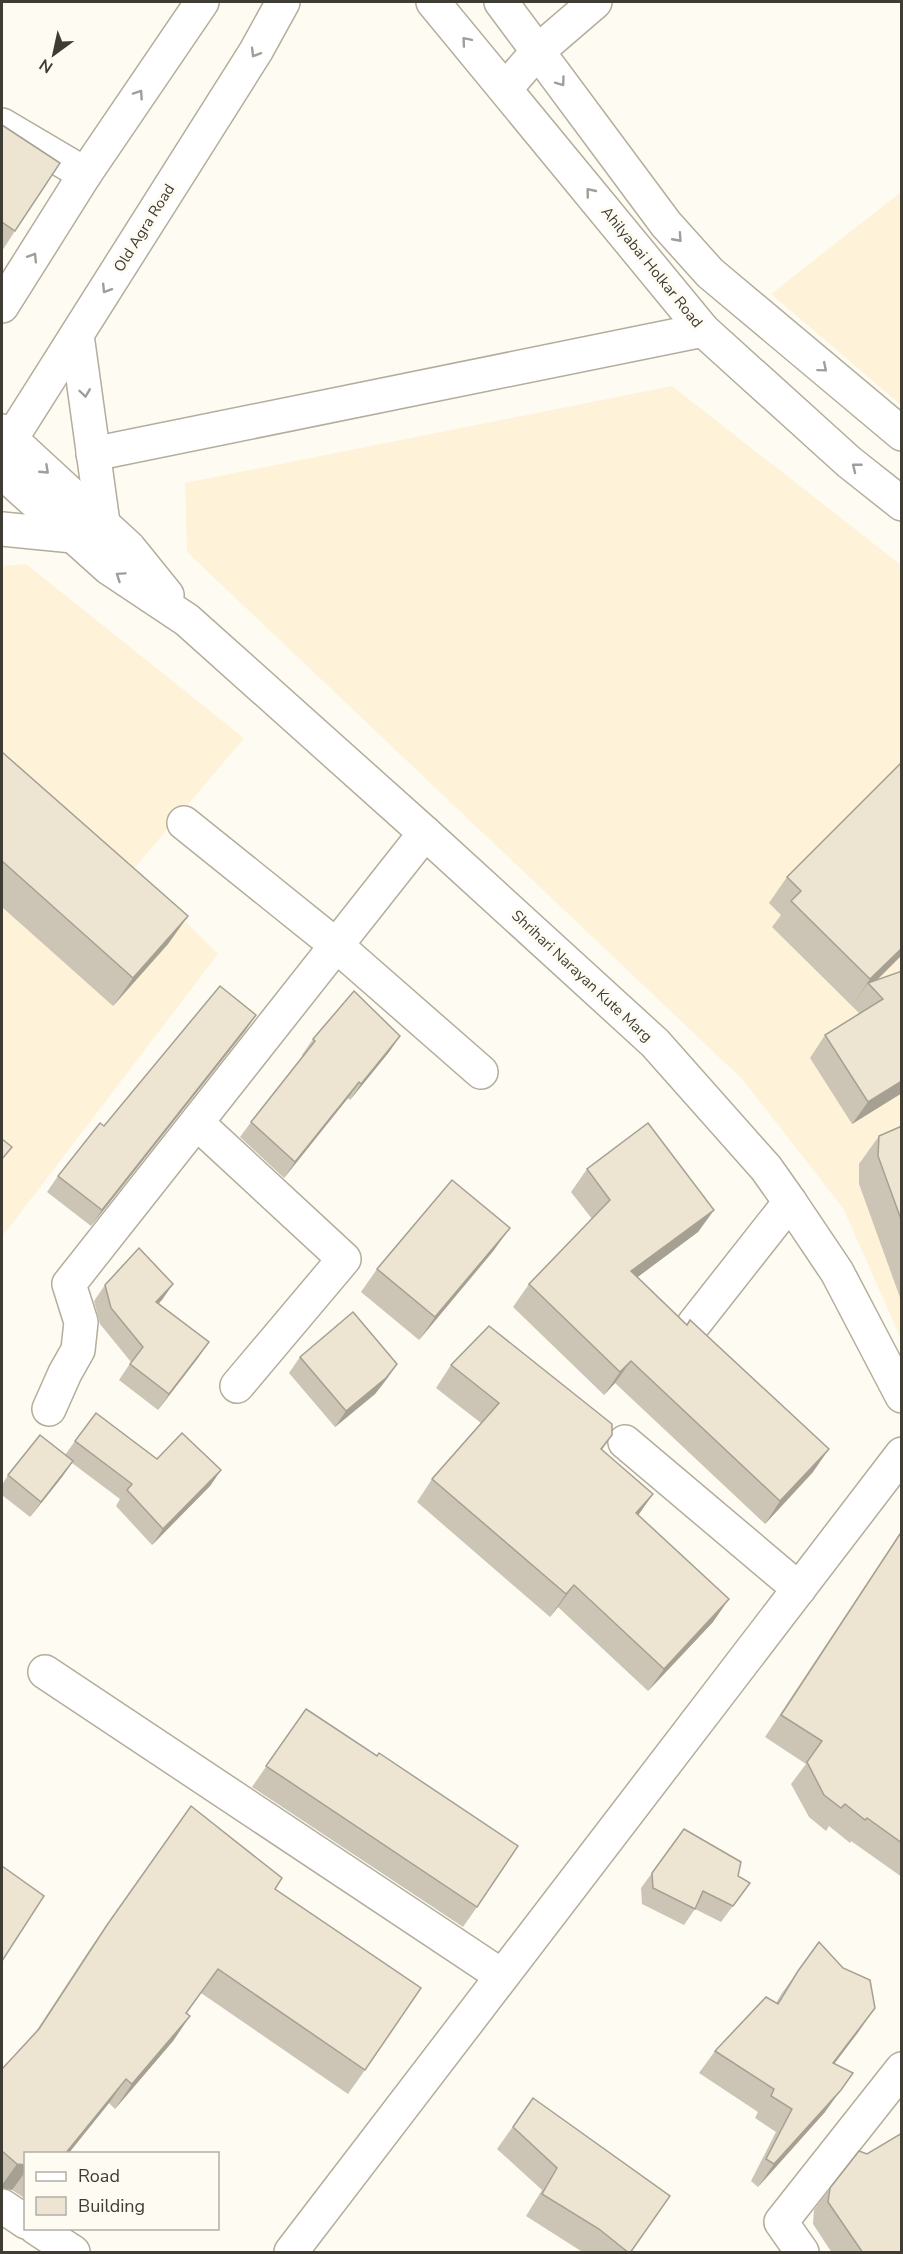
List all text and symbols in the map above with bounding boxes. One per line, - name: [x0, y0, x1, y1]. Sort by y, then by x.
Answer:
- north arrow: [24, 24, 84, 84]
- one-way arrow: [463, 37, 474, 48]
- one-way arrow: [250, 47, 262, 57]
- text: N: [35, 53, 57, 78]
- one-way arrow: [554, 76, 565, 87]
- one-way arrow: [132, 89, 143, 100]
- street label: Old Agra Road: [109, 180, 179, 276]
- one-way arrow: [587, 188, 598, 199]
- street label: Ahilyabai Holkar Road: [597, 202, 707, 332]
- one-way arrow: [671, 231, 682, 242]
- one-way arrow: [25, 253, 37, 263]
- one-way arrow: [102, 283, 114, 293]
- one-way arrow: [816, 361, 827, 372]
- one-way arrow: [78, 388, 91, 397]
- one-way arrow: [39, 463, 49, 474]
- one-way arrow: [852, 464, 863, 475]
- one-way arrow: [116, 572, 127, 583]
- street label: Shrihari Narayan Kute Marg: [507, 905, 657, 1047]
- legend: [24, 2152, 219, 2230]
- text: Road: [78, 2164, 120, 2188]
- text: Building: [78, 2194, 145, 2218]

